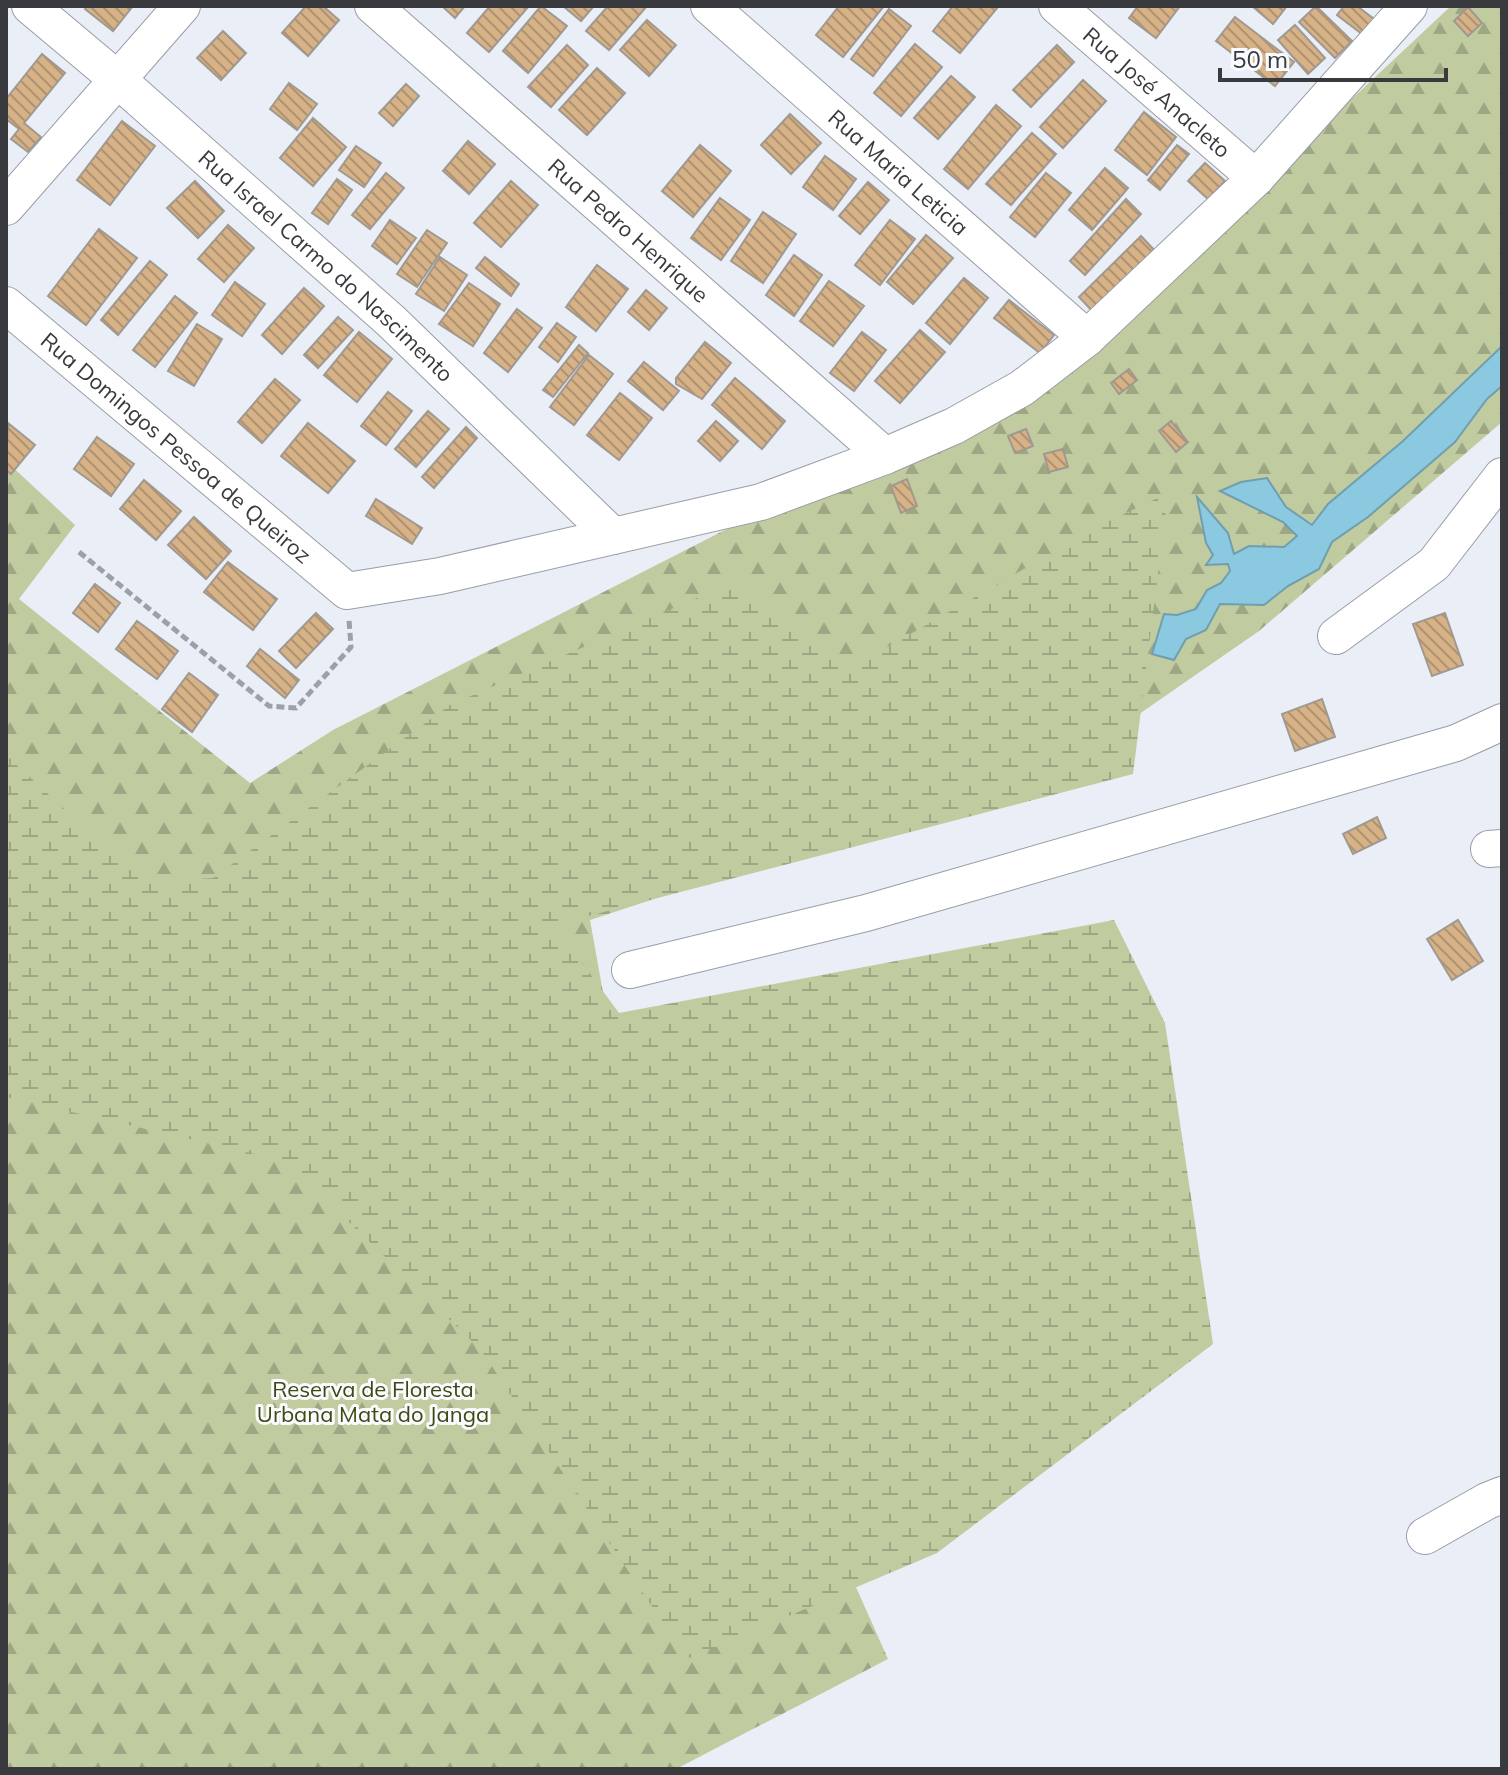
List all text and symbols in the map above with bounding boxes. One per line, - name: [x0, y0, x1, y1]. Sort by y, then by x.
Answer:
- street label: Rua José Anacleto: [1077, 21, 1236, 164]
- scale bar: [1220, 32, 1446, 82]
- text: 50 m: [1232, 44, 1288, 74]
- street label: Rua Maria Leticia: [822, 103, 974, 241]
- street label: Rua Israel Carmo do Nascimento: [193, 144, 459, 388]
- street label: Rua Pedro Henrique: [542, 152, 715, 309]
- street label: Rua Domingos Pessoa de Queiroz: [35, 326, 317, 569]
- park label: Reserva de Floresta Urbana Mata do Janga: [257, 1375, 489, 1428]

